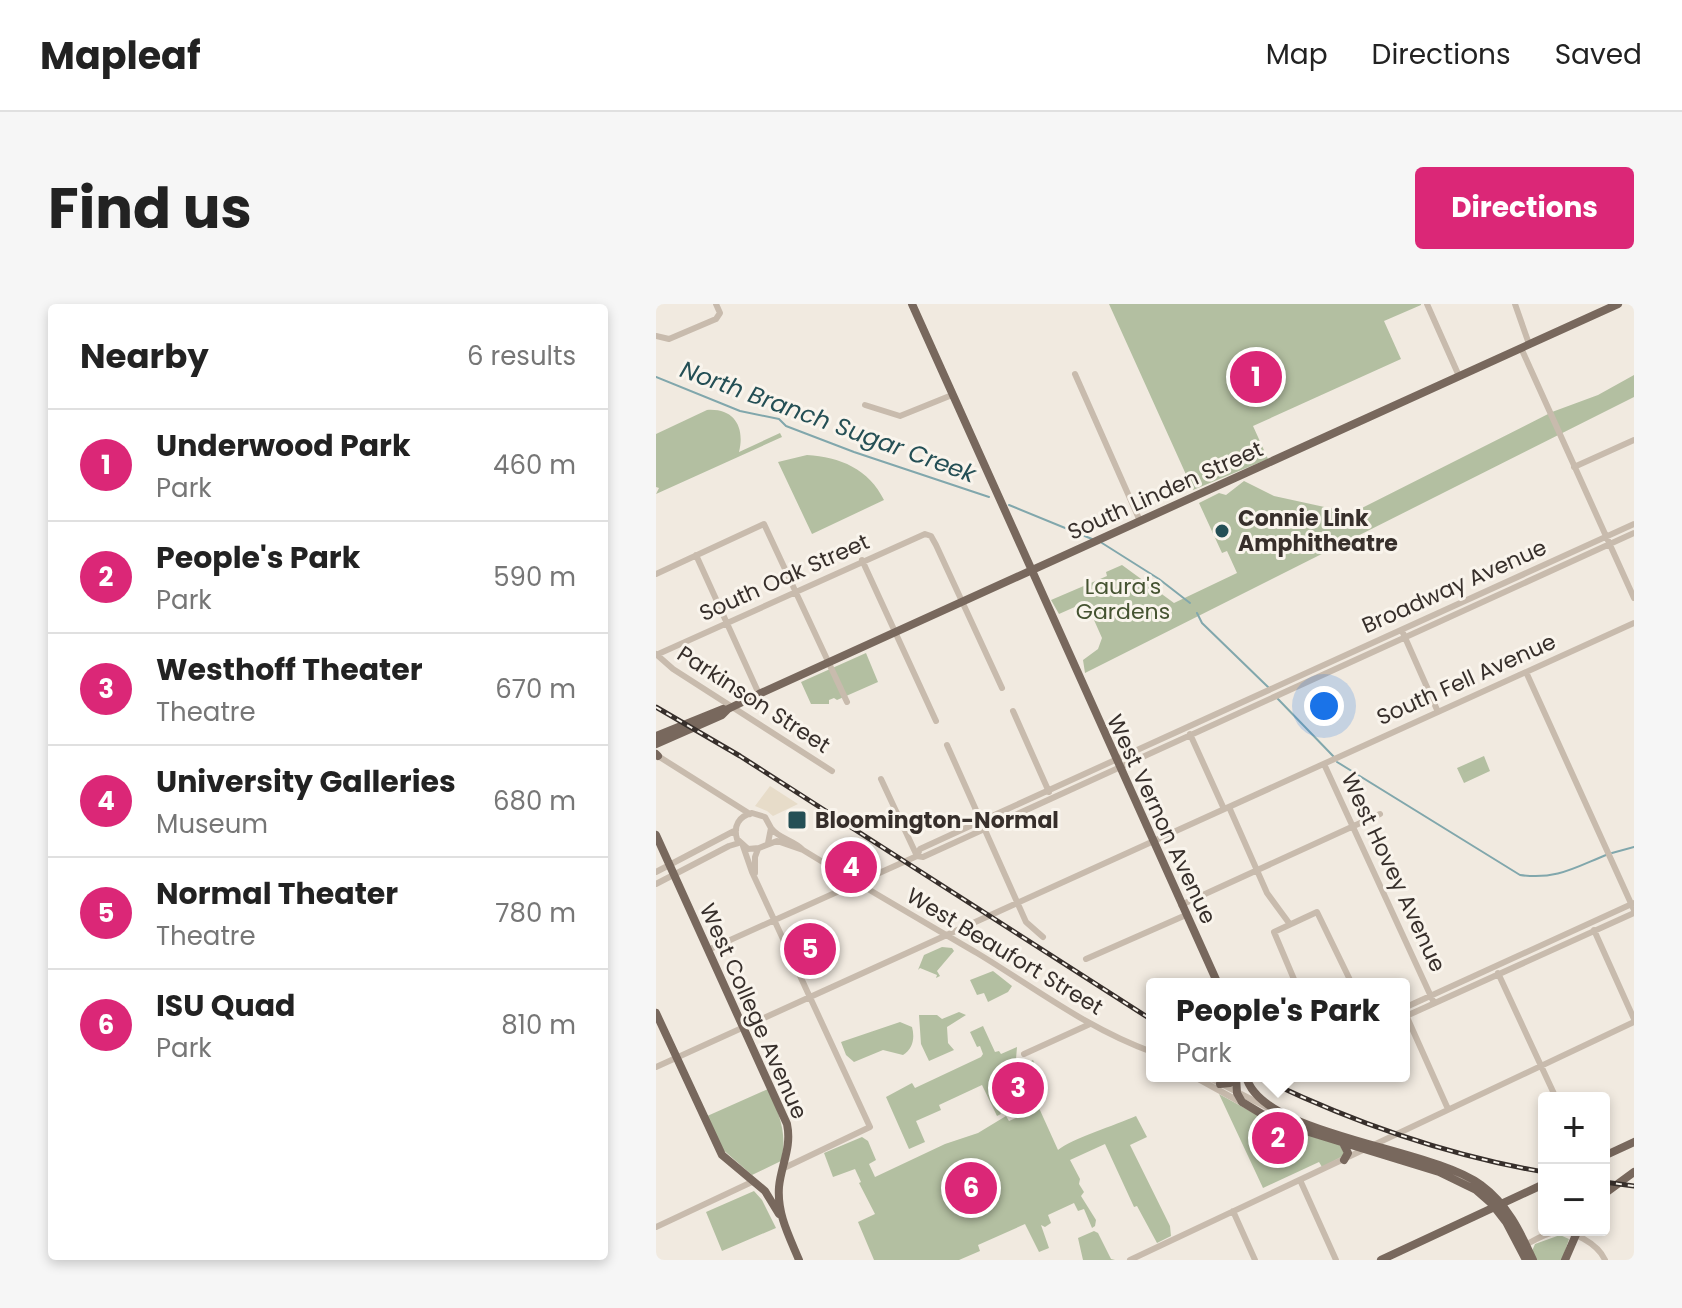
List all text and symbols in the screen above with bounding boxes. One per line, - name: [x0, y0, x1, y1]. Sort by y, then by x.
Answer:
- text: Mapleaf: [40, 29, 201, 82]
- text: Map: [1266, 35, 1328, 74]
- text: Directions: [1372, 35, 1511, 74]
- text: Saved: [1555, 35, 1642, 74]
- button: Directions: [1415, 167, 1634, 249]
- text: Find us: [48, 169, 252, 248]
- text: Nearby: [80, 332, 209, 380]
- text: 6 results: [467, 338, 576, 374]
- pin: 1: [1230, 347, 1282, 407]
- water label: North Branch Sugar Creek: [676, 353, 982, 491]
- text: Underwood Park: [156, 424, 410, 467]
- street label: South Linden Street: [1063, 433, 1268, 548]
- text: 1: [101, 447, 111, 483]
- text: 460 m: [493, 447, 576, 483]
- text: Park: [156, 470, 212, 506]
- place label: Connie Link Amphitheatre: [1238, 503, 1398, 559]
- marker: Connie Link Amphitheatre: [1213, 522, 1231, 540]
- street label: South Oak Street: [694, 526, 874, 629]
- street label: Broadway Avenue: [1357, 532, 1552, 641]
- text: People's Park: [156, 536, 360, 579]
- text: 2: [99, 559, 113, 595]
- text: 590 m: [493, 559, 576, 595]
- park label: Laura's Gardens: [1076, 571, 1170, 627]
- text: Park: [156, 582, 212, 618]
- street label: South Fell Avenue: [1372, 626, 1561, 733]
- street label: Parkinson Street: [671, 638, 836, 761]
- text: Westhoff Theater: [156, 648, 423, 691]
- text: 3: [98, 671, 114, 707]
- text: 670 m: [495, 671, 576, 707]
- your location: [1304, 686, 1344, 726]
- text: Theatre: [156, 694, 256, 730]
- street label: West Vernon Avenue: [1099, 709, 1224, 929]
- text: University Galleries: [156, 760, 456, 803]
- street label: West Hovey Avenue: [1334, 767, 1453, 977]
- text: 4: [97, 783, 115, 819]
- text: 680 m: [493, 783, 576, 819]
- place label: Bloomington-Normal: [815, 805, 1059, 836]
- text: Museum: [156, 806, 268, 842]
- marker: Bloomington-Normal: [786, 809, 808, 831]
- pin: 4: [825, 837, 877, 897]
- text: Normal Theater: [156, 872, 398, 915]
- street label: West Beaufort Street: [901, 880, 1109, 1022]
- text: 5: [98, 895, 114, 931]
- text: 780 m: [495, 895, 576, 931]
- street label: West College Avenue: [692, 898, 815, 1124]
- text: Theatre: [156, 918, 256, 954]
- pin: 5: [784, 919, 836, 979]
- popup: [1146, 978, 1410, 1082]
- text: ISU Quad: [156, 984, 295, 1027]
- text: People's Park: [1176, 989, 1380, 1032]
- text: 6: [98, 1007, 114, 1043]
- text: 810 m: [501, 1007, 576, 1043]
- text: Park: [156, 1030, 212, 1066]
- text: Park: [1176, 1035, 1232, 1071]
- pin: 3: [992, 1058, 1044, 1118]
- map controls: [1538, 1092, 1610, 1236]
- button: +: [1538, 1092, 1610, 1164]
- pin: 2: [1252, 1108, 1304, 1168]
- pin: 6: [945, 1158, 997, 1218]
- button: −: [1538, 1164, 1610, 1236]

